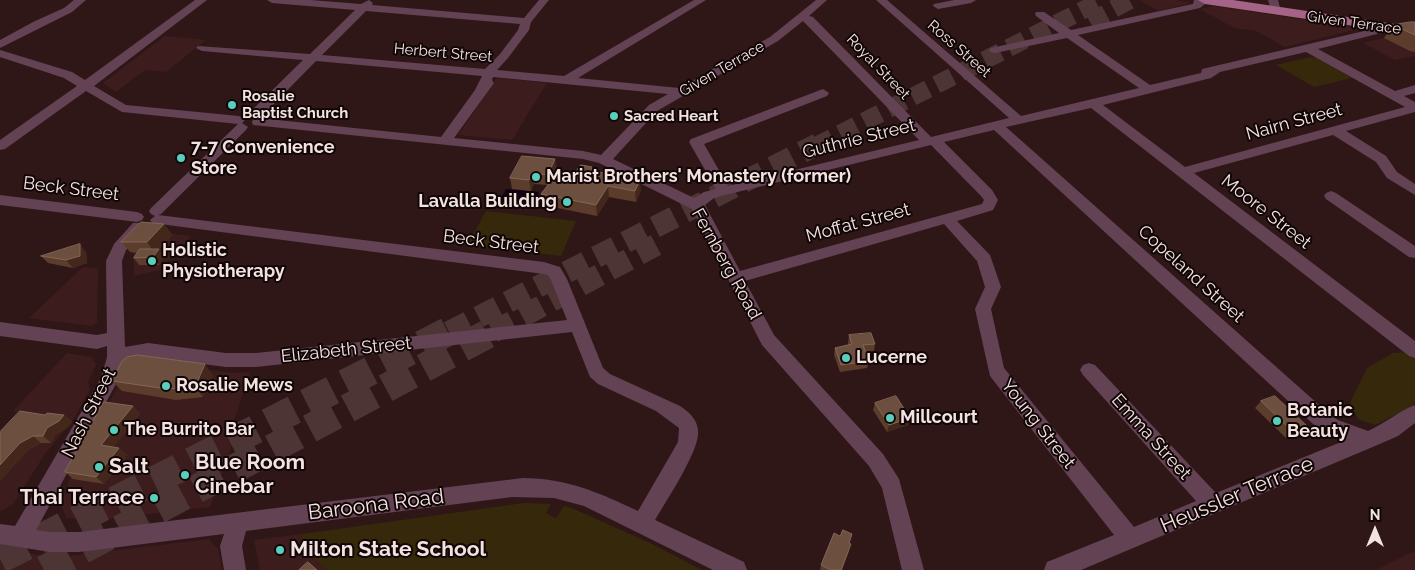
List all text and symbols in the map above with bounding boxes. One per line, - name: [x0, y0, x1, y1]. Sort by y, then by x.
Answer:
- street label: Given Terrace: [1306, 7, 1402, 39]
- street label: Ross Street: [924, 16, 994, 82]
- street label: Royal Street: [842, 31, 914, 103]
- street label: Given Terrace: [676, 37, 768, 101]
- street label: Herbert Street: [393, 40, 493, 66]
- place label: Rosalie Baptist Church: [242, 87, 348, 122]
- marker: Rosalie Baptist Church: [226, 99, 238, 111]
- street label: Nairn Street: [1243, 99, 1345, 145]
- place label: Sacred Heart: [624, 107, 718, 125]
- marker: Sacred Heart: [608, 110, 620, 122]
- street label: Guthrie Street: [800, 115, 918, 163]
- place label: 7-7 Convenience Store: [191, 137, 335, 180]
- marker: 7-7 Convenience Store: [175, 152, 187, 164]
- place label: Marist Brothers' Monastery (former): [546, 166, 851, 188]
- street label: Moore Street: [1217, 170, 1315, 254]
- marker: Marist Brothers' Monastery (former): [530, 171, 542, 183]
- street label: Beck Street: [22, 172, 120, 206]
- place label: Lavalla Building: [418, 191, 557, 213]
- marker: Lavalla Building: [561, 196, 573, 208]
- street label: Moffat Street: [804, 199, 912, 247]
- street label: Fernberg Road: [686, 205, 766, 323]
- street label: Copeland Street: [1133, 221, 1249, 327]
- street label: Beck Street: [442, 225, 540, 259]
- place label: Holistic Physiotherapy: [162, 240, 285, 282]
- marker: Holistic Physiotherapy: [146, 255, 158, 267]
- street label: Elizabeth Street: [280, 332, 412, 368]
- place label: Lucerne: [856, 347, 927, 369]
- marker: Lucerne: [840, 352, 852, 364]
- street label: Nash Street: [57, 365, 121, 461]
- place label: Rosalie Mews: [176, 375, 293, 397]
- street label: Young Street: [996, 375, 1080, 473]
- marker: Rosalie Mews: [160, 380, 172, 392]
- street label: Emma Street: [1107, 390, 1195, 484]
- place label: Botanic Beauty: [1287, 400, 1353, 442]
- place label: Millcourt: [900, 407, 978, 429]
- marker: Millcourt: [884, 412, 896, 424]
- marker: Botanic Beauty: [1271, 415, 1283, 427]
- place label: The Burrito Bar: [124, 419, 255, 441]
- marker: The Burrito Bar: [108, 424, 120, 436]
- place label: Blue Room Cinebar: [195, 450, 305, 500]
- street label: Heussler Terrace: [1157, 451, 1317, 539]
- place label: Salt: [109, 454, 148, 480]
- marker: Salt: [93, 461, 105, 473]
- marker: Blue Room Cinebar: [179, 469, 191, 481]
- street label: Baroona Road: [307, 484, 445, 526]
- place label: Thai Terrace: [20, 485, 144, 511]
- marker: Thai Terrace: [148, 492, 160, 504]
- north arrow: [1350, 505, 1400, 555]
- text: N: [1370, 507, 1380, 523]
- place label: Milton State School: [290, 537, 486, 563]
- marker: Milton State School: [274, 544, 286, 556]

